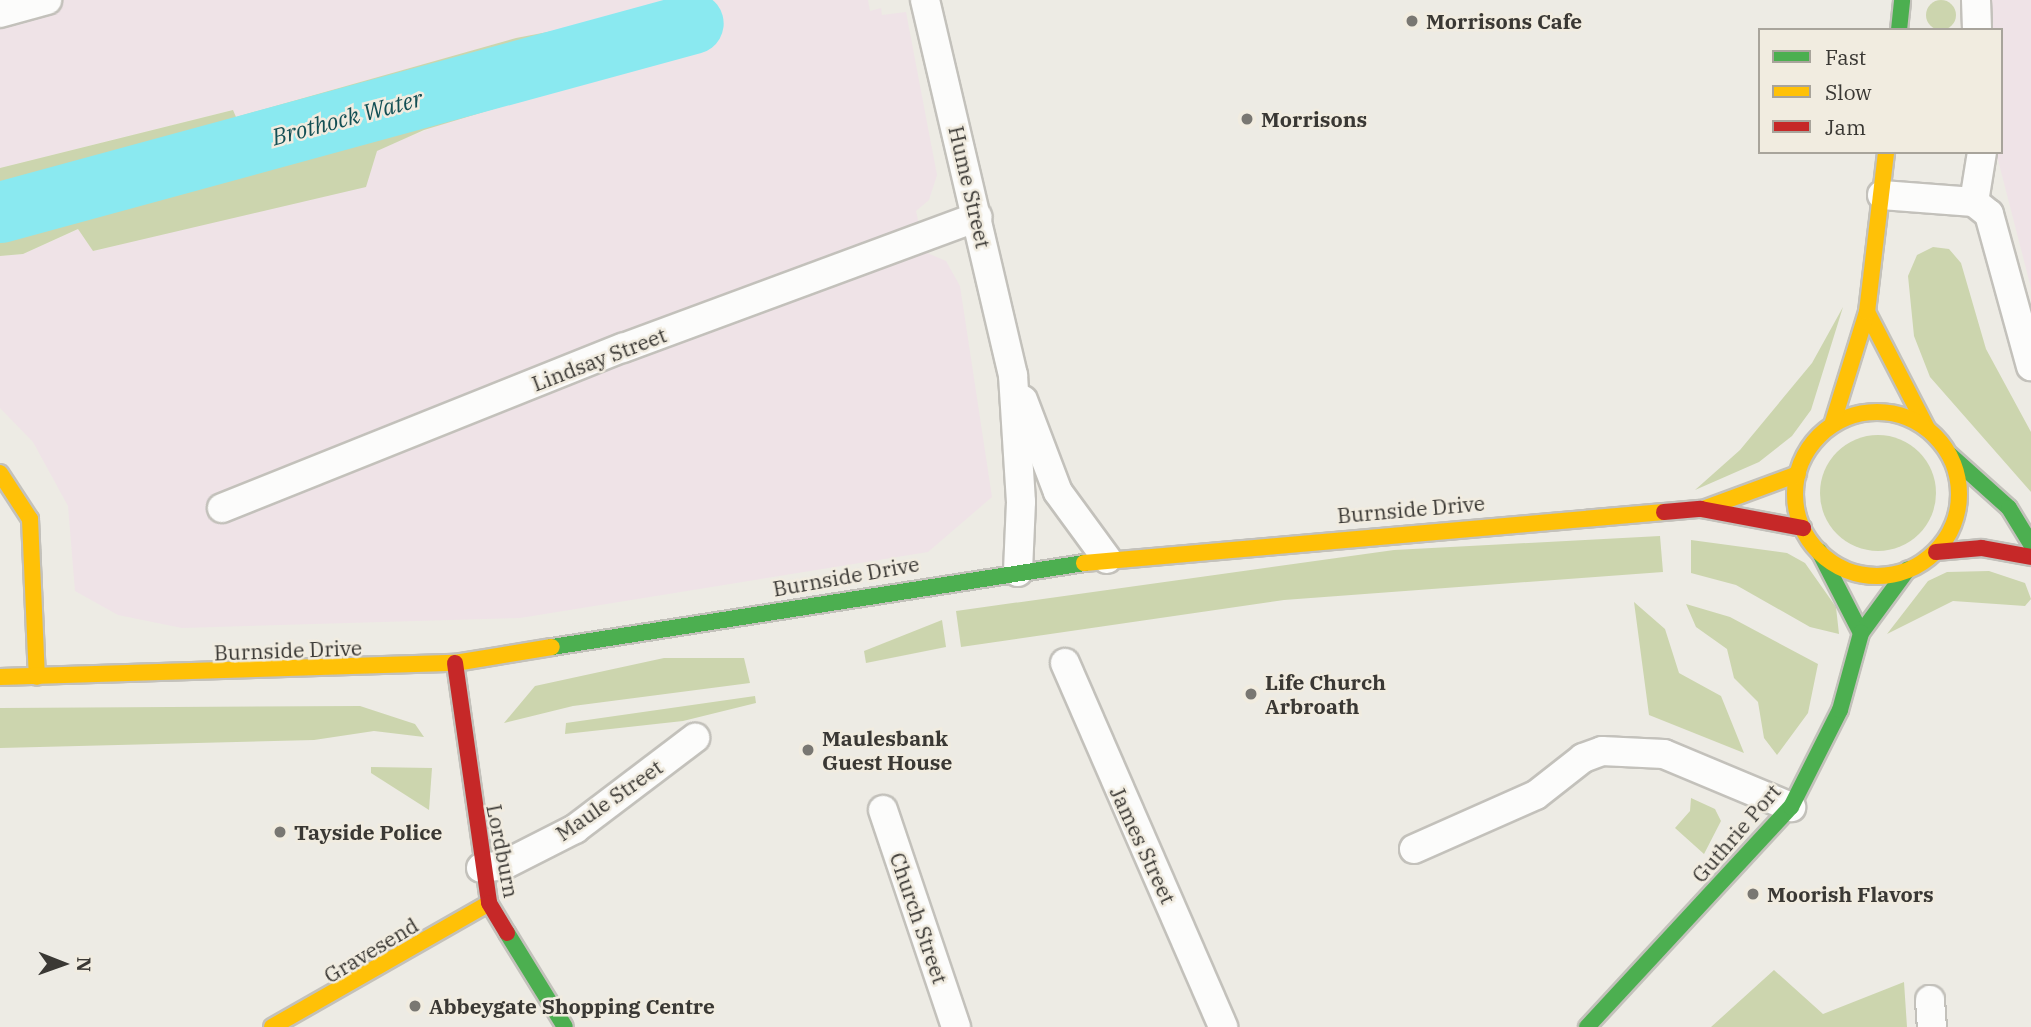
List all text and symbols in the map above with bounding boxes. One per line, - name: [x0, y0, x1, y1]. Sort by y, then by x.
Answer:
- place label: Morrisons Cafe: [1426, 8, 1582, 34]
- marker: Morrisons Cafe: [1404, 13, 1420, 29]
- legend: [1758, 28, 2003, 154]
- text: Fast: [1825, 43, 1866, 71]
- text: Slow: [1825, 78, 1872, 106]
- water label: Brothock Water: [269, 84, 425, 150]
- place label: Morrisons: [1261, 106, 1367, 132]
- marker: Morrisons: [1239, 111, 1255, 127]
- text: Jam: [1825, 113, 1866, 141]
- street label: Hume Street: [944, 123, 996, 251]
- street label: Lindsay Street: [528, 322, 670, 396]
- street label: Burnside Drive: [1336, 490, 1486, 528]
- street label: Burnside Drive: [771, 551, 921, 601]
- street label: Burnside Drive: [213, 635, 363, 665]
- place label: Life Church Arbroath: [1265, 669, 1386, 719]
- marker: Life Church Arbroath: [1243, 686, 1259, 702]
- place label: Maulesbank Guest House: [822, 725, 952, 775]
- marker: Maulesbank Guest House: [800, 742, 816, 758]
- street label: Maule Street: [551, 754, 667, 846]
- street label: Guthrie Port: [1686, 779, 1786, 887]
- street label: James Street: [1105, 782, 1181, 908]
- street label: Lordburn: [482, 802, 524, 900]
- place label: Tayside Police: [294, 819, 442, 845]
- marker: Tayside Police: [272, 824, 288, 840]
- street label: Church Street: [885, 849, 953, 987]
- place label: Moorish Flavors: [1767, 881, 1934, 907]
- marker: Moorish Flavors: [1745, 886, 1761, 902]
- street label: Gravesend: [319, 912, 423, 988]
- north arrow: [28, 929, 98, 999]
- text: N: [72, 957, 96, 972]
- place label: Abbeygate Shopping Centre: [429, 993, 715, 1019]
- marker: Abbeygate Shopping Centre: [407, 998, 423, 1014]

